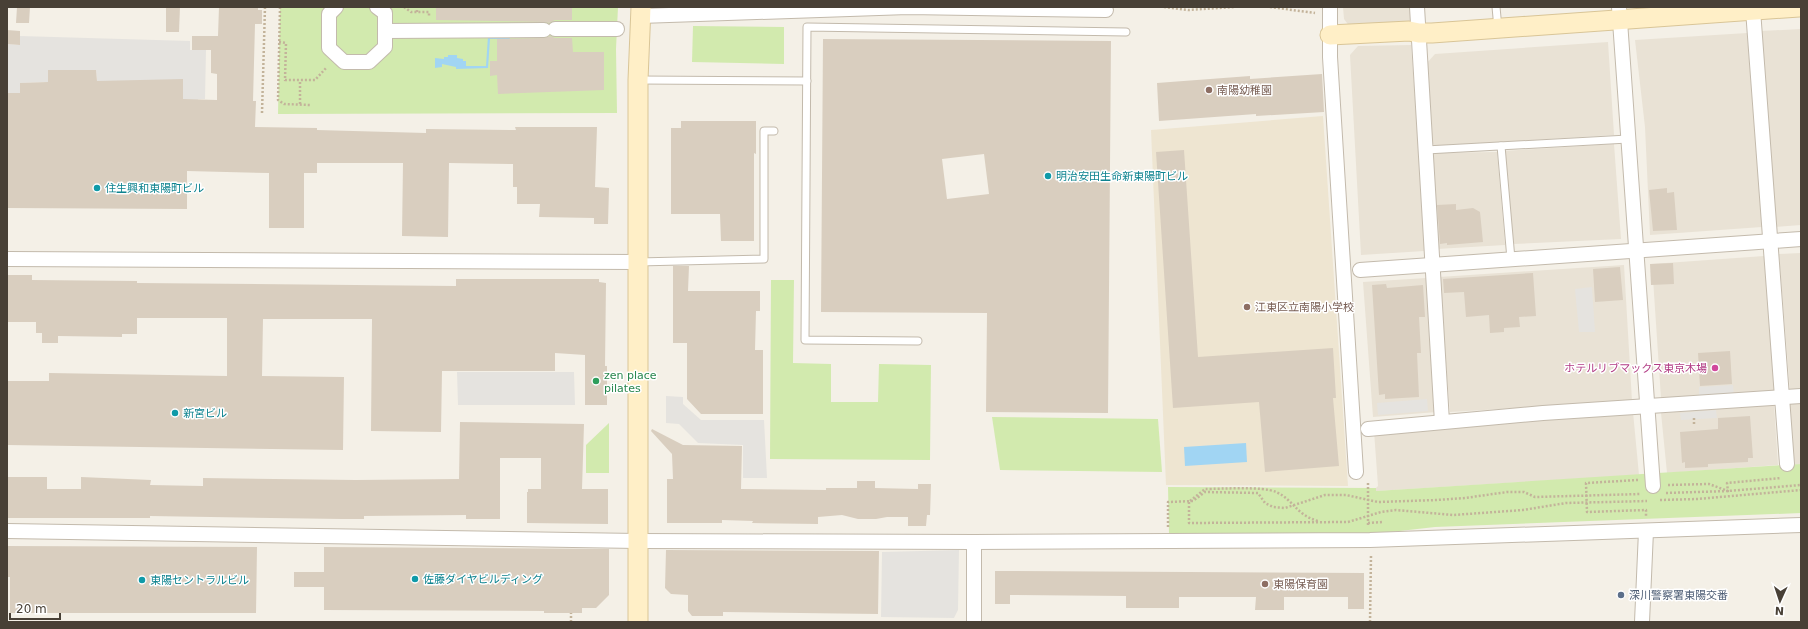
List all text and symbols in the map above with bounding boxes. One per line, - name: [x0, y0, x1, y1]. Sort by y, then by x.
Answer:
- place label: 南陽幼稚園: [1217, 84, 1272, 97]
- marker: 南陽幼稚園: [1204, 85, 1214, 95]
- place label: 明治安田生命新東陽町ビル: [1056, 170, 1188, 183]
- marker: 明治安田生命新東陽町ビル: [1043, 171, 1053, 181]
- place label: 住生興和東陽町ビル: [105, 182, 204, 195]
- marker: 住生興和東陽町ビル: [92, 183, 102, 193]
- place label: 江東区立南陽小学校: [1255, 301, 1354, 314]
- marker: 江東区立南陽小学校: [1242, 302, 1252, 312]
- place label: ホテルリブマックス東京木場: [1564, 362, 1707, 375]
- marker: ホテルリブマックス東京木場: [1710, 363, 1720, 373]
- place label: zen place pilates: [604, 369, 657, 395]
- marker: zen place pilates: [591, 376, 601, 386]
- place label: 新宮ビル: [183, 407, 227, 420]
- marker: 新宮ビル: [170, 408, 180, 418]
- place label: 佐藤ダイヤビルディング: [423, 573, 543, 586]
- place label: 東陽セントラルビル: [150, 574, 249, 587]
- marker: 佐藤ダイヤビルディング: [410, 574, 420, 584]
- marker: 東陽セントラルビル: [137, 575, 147, 585]
- place label: 東陽保育園: [1273, 578, 1328, 591]
- marker: 東陽保育園: [1260, 579, 1270, 589]
- north arrow: [1760, 581, 1800, 621]
- place label: 深川警察署東陽交番: [1629, 589, 1728, 602]
- marker: 深川警察署東陽交番: [1616, 590, 1626, 600]
- scale bar: [10, 595, 60, 621]
- text: 20 m: [16, 602, 47, 616]
- text: N: [1775, 604, 1784, 617]

